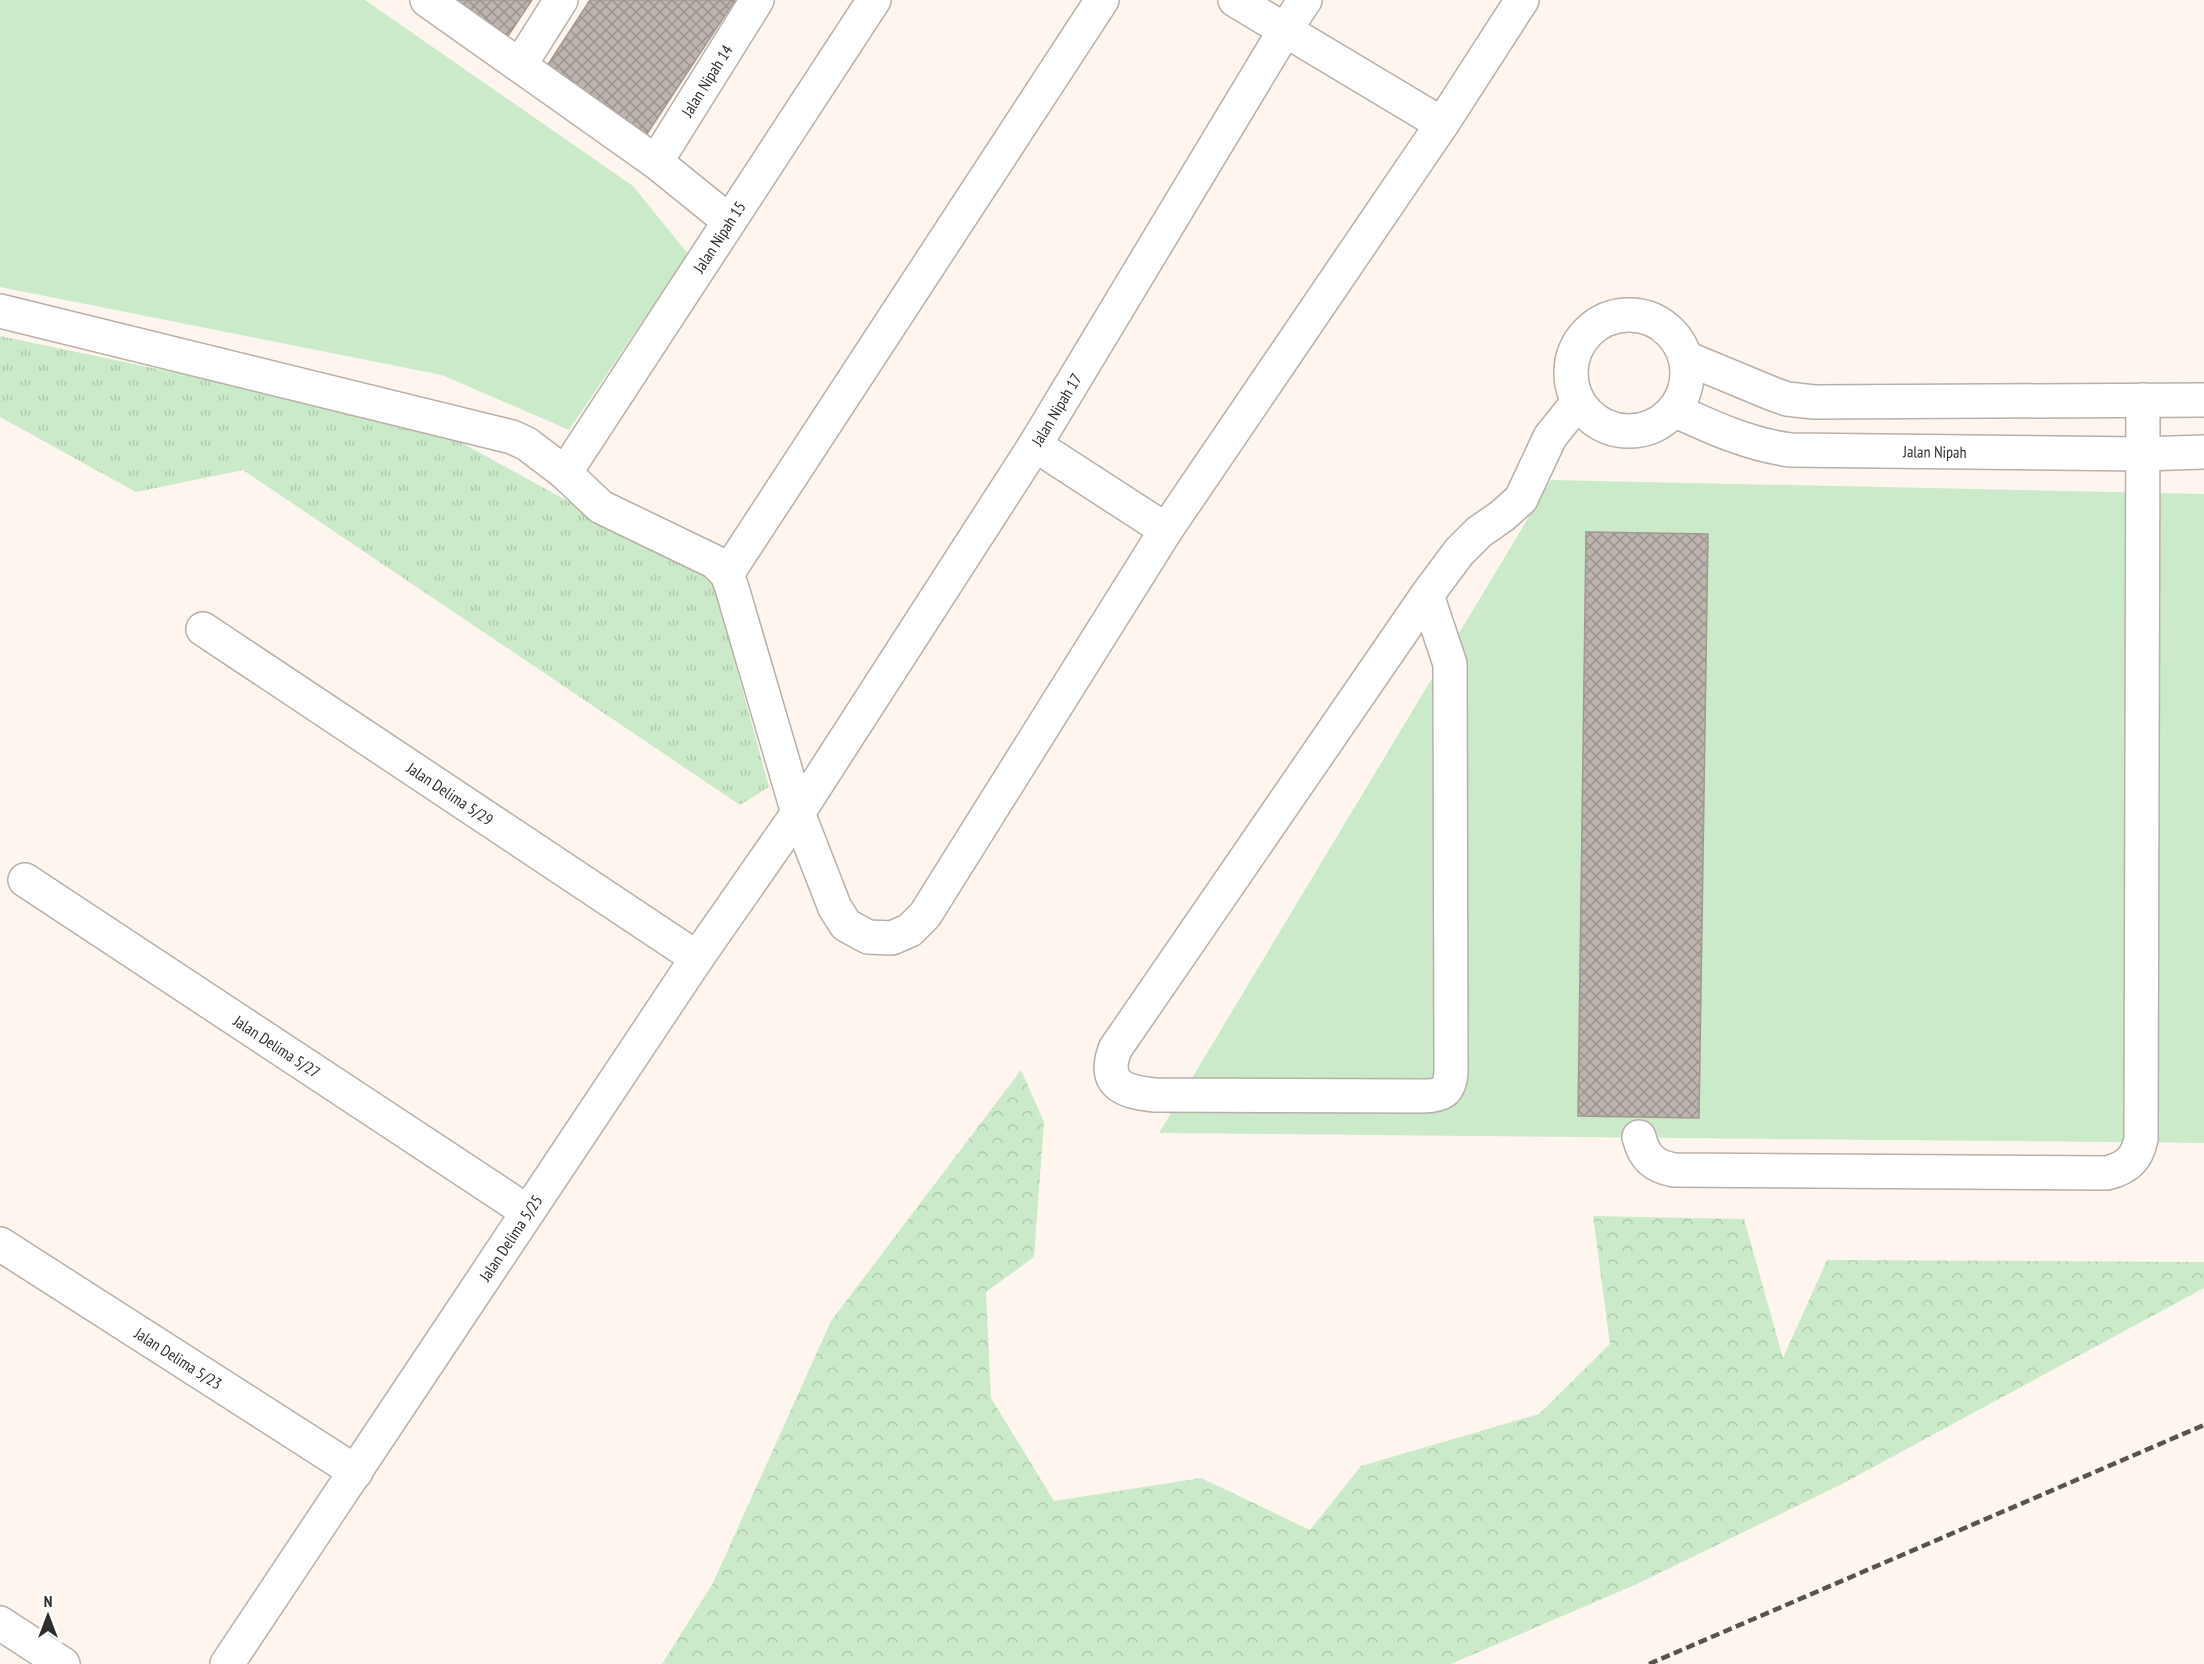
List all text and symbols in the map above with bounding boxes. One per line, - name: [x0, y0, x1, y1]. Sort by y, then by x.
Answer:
- street label: Jalan Nipah 14: [676, 41, 737, 121]
- street label: Jalan Nipah 15: [688, 197, 750, 277]
- street label: Jalan Nipah 17: [1026, 370, 1086, 450]
- street label: Jalan Nipah: [1902, 441, 1967, 462]
- street label: Jalan Delima 5/29: [402, 757, 497, 830]
- street label: Jalan Delima 5/27: [229, 1010, 324, 1082]
- street label: Jalan Delima 5/25: [474, 1191, 547, 1286]
- street label: Jalan Delima 5/23: [130, 1323, 226, 1394]
- north arrow: [18, 1586, 78, 1646]
- text: N: [44, 1591, 52, 1611]

